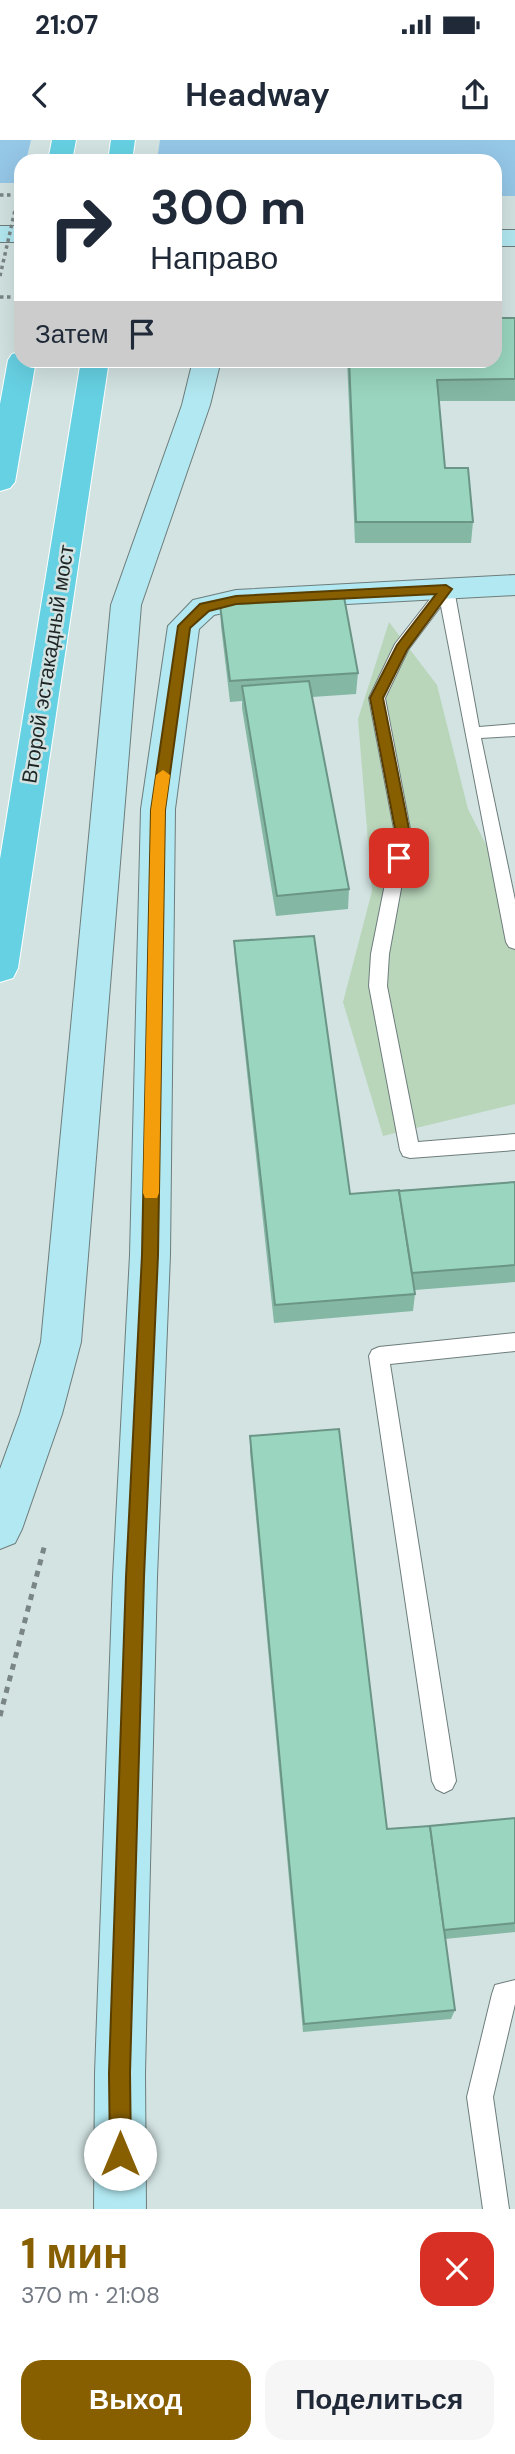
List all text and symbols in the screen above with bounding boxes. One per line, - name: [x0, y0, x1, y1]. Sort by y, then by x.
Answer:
- text: 21:07: [35, 8, 98, 42]
- text: Headway: [185, 74, 330, 116]
- icon: back: [21, 76, 59, 114]
- icon: share: [456, 76, 494, 114]
- text: 300 m: [150, 175, 306, 239]
- icon: right: [35, 182, 126, 273]
- text: Направо: [150, 237, 278, 279]
- icon: arrive: [123, 315, 161, 353]
- text: Затем: [35, 317, 109, 351]
- street label: Второй эстакадный мост: [15, 542, 81, 785]
- pin: [369, 828, 429, 888]
- icon: arrive: [380, 839, 418, 877]
- position arrow: [83, 2117, 157, 2191]
- text: 1 мин: [21, 2226, 128, 2281]
- button: close: [420, 2232, 494, 2306]
- text: 370 m · 21:08: [21, 2280, 160, 2310]
- button: Выход: [21, 2360, 251, 2440]
- button: Поделиться: [265, 2360, 494, 2440]

